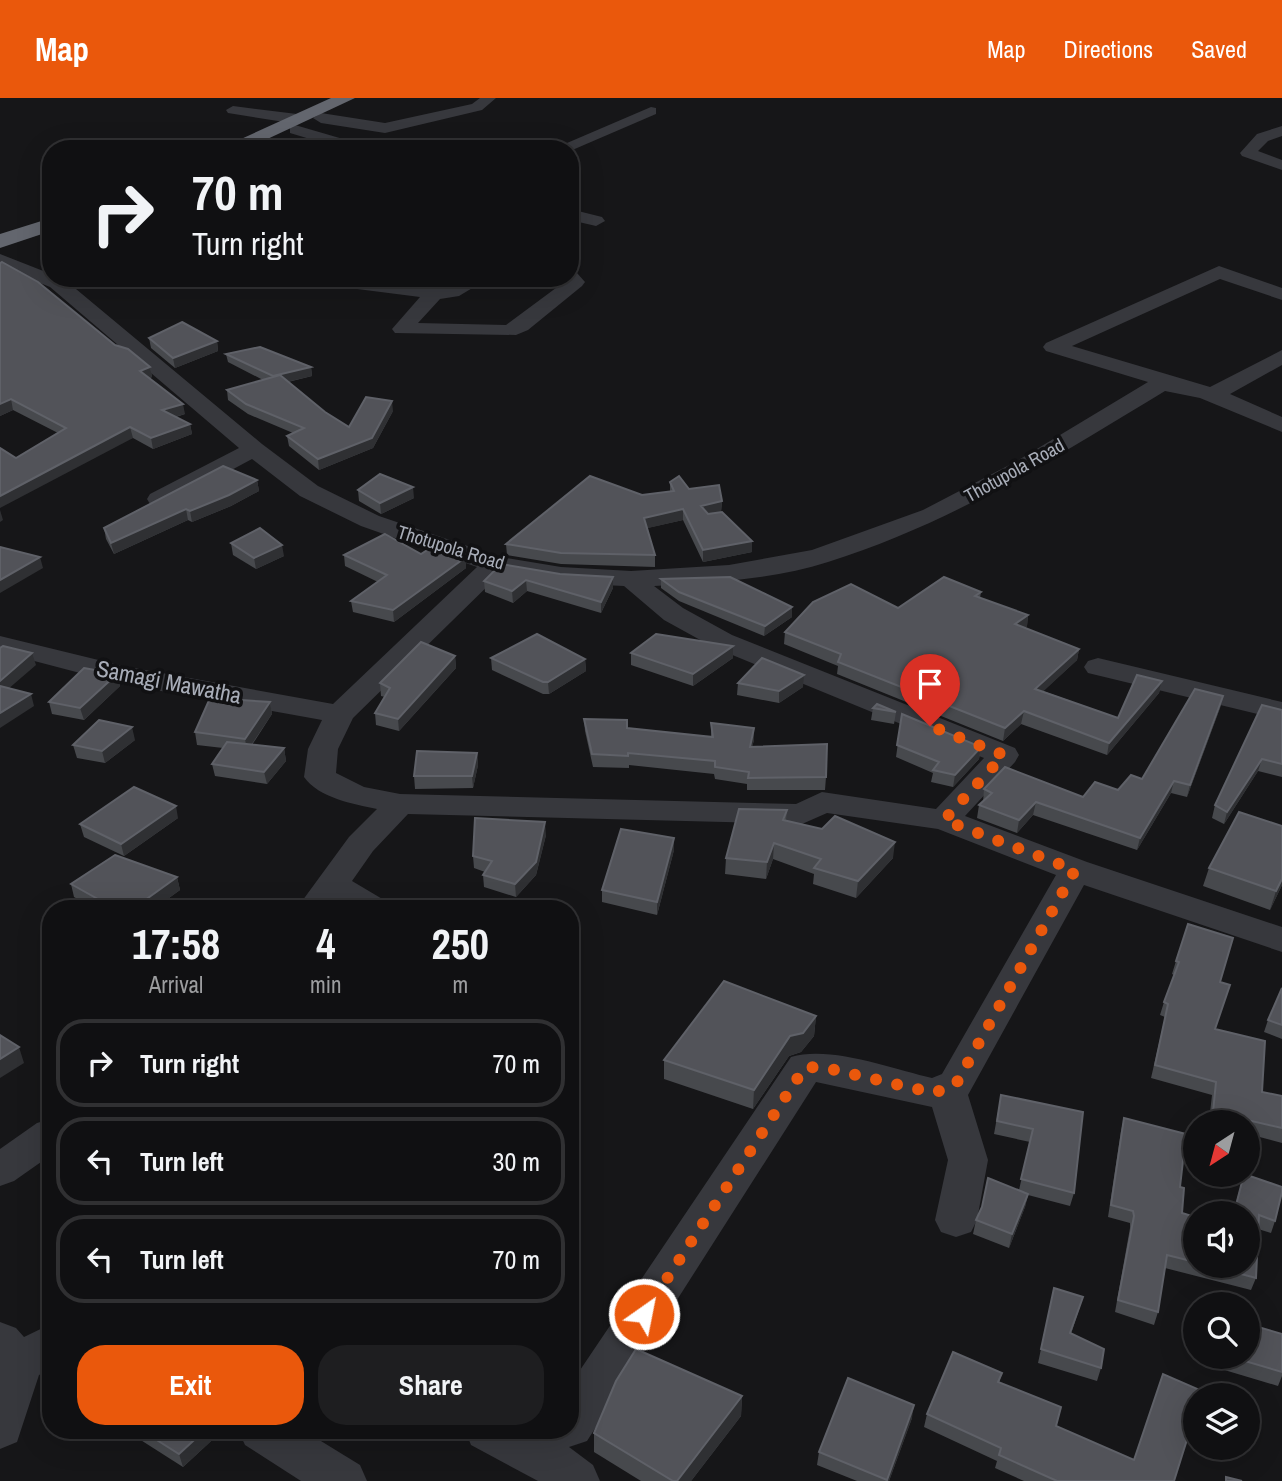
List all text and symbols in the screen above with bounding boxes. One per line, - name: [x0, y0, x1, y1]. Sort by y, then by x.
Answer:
- text: Map: [35, 27, 89, 71]
- text: Map: [987, 33, 1025, 65]
- text: Directions: [1063, 33, 1153, 65]
- text: Saved: [1191, 33, 1247, 65]
- text: 70 m: [192, 159, 284, 225]
- icon: right: [77, 168, 168, 259]
- text: Turn right: [192, 222, 304, 265]
- street label: Thotupola Road: [959, 432, 1069, 508]
- street label: Thotupola Road: [394, 518, 508, 576]
- street label: Samagi Mawatha: [94, 652, 245, 711]
- pin: [900, 654, 960, 726]
- icon: arrive: [911, 665, 949, 703]
- text: 17:58: [132, 916, 220, 972]
- text: 4: [316, 916, 335, 972]
- text: 250: [432, 916, 489, 972]
- text: Arrival: [149, 969, 203, 1000]
- text: min: [310, 969, 342, 1000]
- text: m: [452, 969, 468, 1000]
- icon: right: [81, 1044, 119, 1082]
- text: Turn right: [140, 1046, 239, 1081]
- text: 70 m: [493, 1046, 540, 1081]
- north arrow: [1183, 1110, 1260, 1186]
- map controls: [1183, 1110, 1260, 1460]
- icon: left: [81, 1142, 119, 1180]
- text: Turn left: [140, 1144, 224, 1179]
- text: 30 m: [493, 1144, 540, 1179]
- button: sound: [1183, 1201, 1260, 1278]
- icon: left: [81, 1240, 119, 1278]
- text: Turn left: [140, 1242, 224, 1277]
- text: 70 m: [493, 1242, 540, 1277]
- position arrow: [607, 1277, 681, 1351]
- button: search: [1183, 1292, 1260, 1369]
- button: Exit: [77, 1345, 304, 1425]
- button: Share: [318, 1345, 544, 1425]
- button: layers: [1183, 1383, 1260, 1460]

